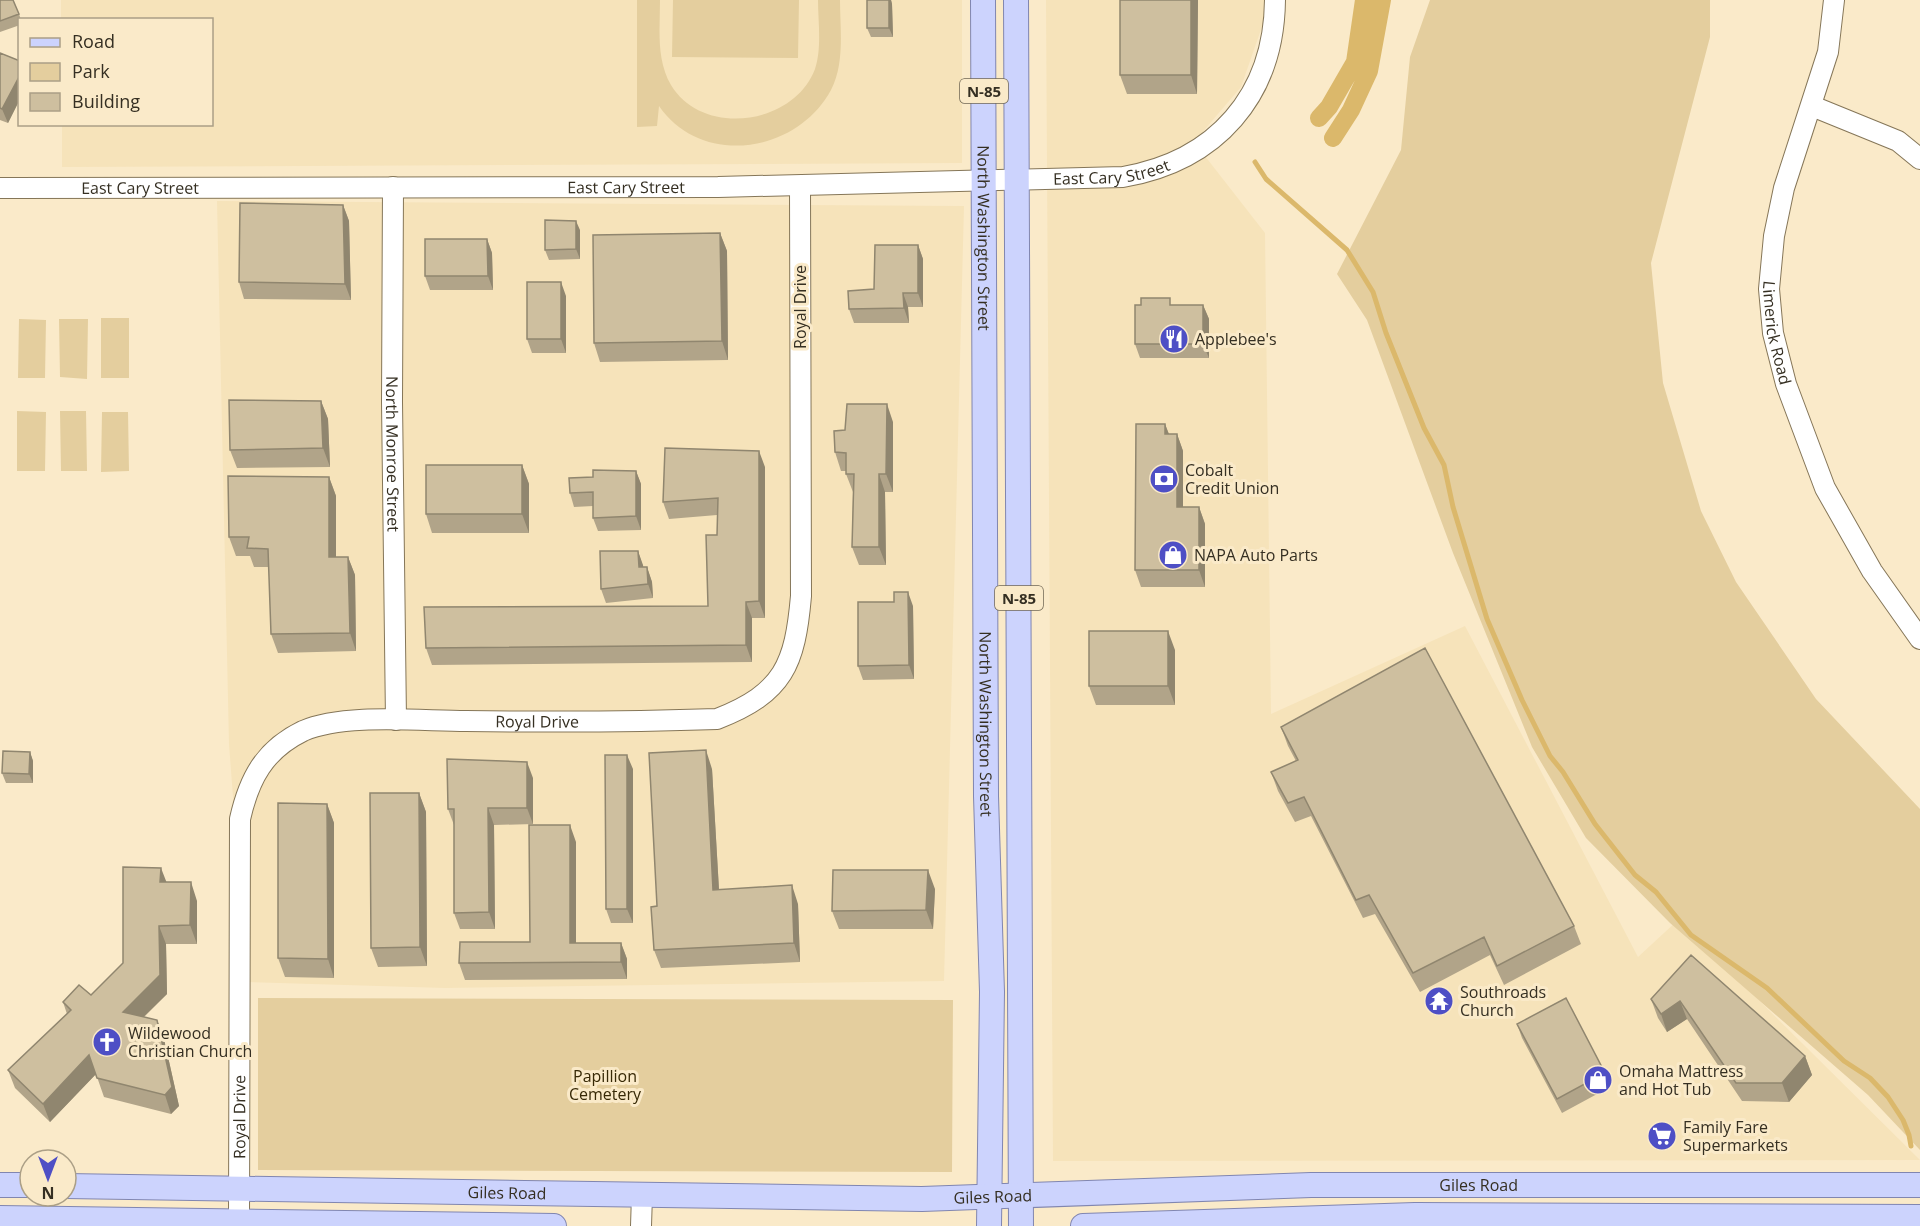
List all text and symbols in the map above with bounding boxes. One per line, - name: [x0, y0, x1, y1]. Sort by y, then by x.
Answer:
- legend: [18, 18, 213, 126]
- text: Road: [72, 29, 115, 53]
- text: Park: [72, 59, 110, 83]
- road number: N-85: [960, 79, 1008, 103]
- text: Building: [72, 89, 140, 113]
- street label: North Washington Street: [973, 145, 995, 331]
- street label: East Cary Street: [1053, 154, 1173, 190]
- street label: East Cary Street: [567, 176, 685, 198]
- street label: East Cary Street: [81, 177, 199, 199]
- street label: Royal Drive: [789, 265, 811, 349]
- street label: Limerick Road: [1758, 280, 1797, 387]
- restaurant icon: Applebee's: [1158, 323, 1190, 355]
- place label: Applebee's: [1195, 328, 1277, 350]
- street label: North Monroe Street: [381, 376, 405, 532]
- place label: Cobalt Credit Union: [1185, 459, 1279, 499]
- bank icon: Cobalt Credit Union: [1148, 463, 1180, 495]
- shop icon: NAPA Auto Parts: [1157, 539, 1189, 571]
- place label: NAPA Auto Parts: [1194, 544, 1318, 566]
- road number: N-85: [995, 586, 1043, 610]
- street label: North Washington Street: [974, 631, 998, 817]
- street label: Royal Drive: [495, 710, 579, 733]
- place label: Southroads Church: [1460, 981, 1546, 1021]
- temple icon: Southroads Church: [1423, 985, 1455, 1017]
- place label: Wildewood Christian Church: [128, 1022, 252, 1062]
- church icon: Wildewood Christian Church: [91, 1026, 123, 1058]
- place label: Omaha Mattress and Hot Tub: [1619, 1060, 1743, 1100]
- shop icon: Omaha Mattress and Hot Tub: [1582, 1064, 1614, 1096]
- park label: Papillion Cemetery: [569, 1065, 642, 1105]
- street label: Royal Drive: [228, 1075, 250, 1159]
- place label: Family Fare Supermarkets: [1683, 1116, 1788, 1156]
- supermarket icon: Family Fare Supermarkets: [1646, 1120, 1678, 1152]
- north arrow: [18, 1148, 78, 1208]
- street label: Giles Road: [1439, 1174, 1518, 1196]
- street label: Giles Road: [467, 1181, 546, 1204]
- text: N: [41, 1182, 55, 1204]
- street label: Giles Road: [953, 1184, 1033, 1209]

